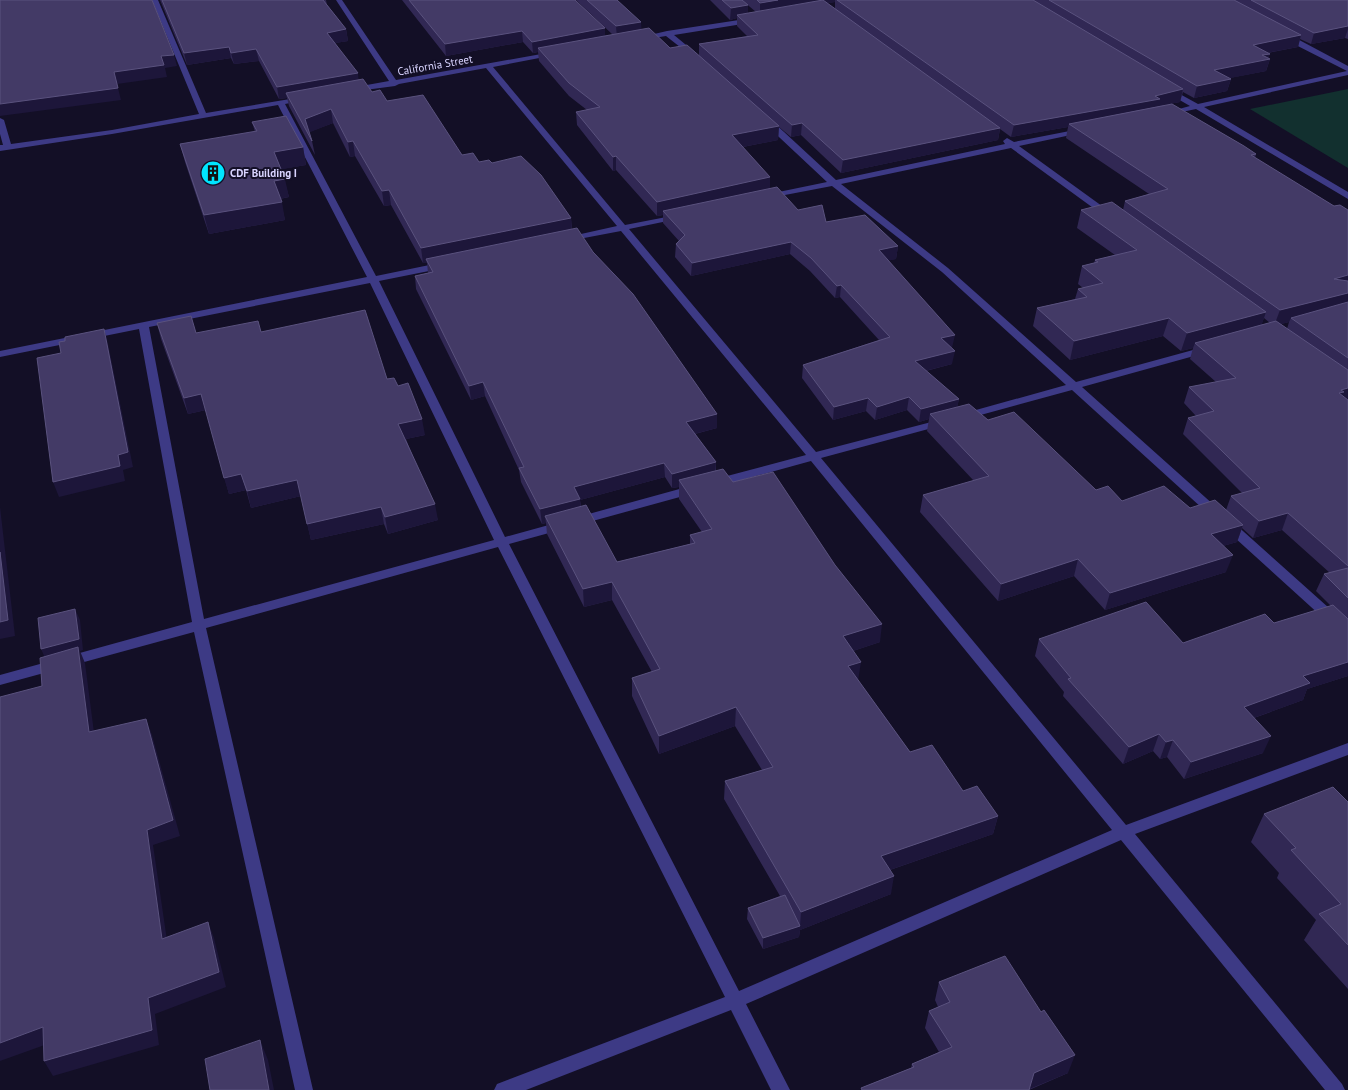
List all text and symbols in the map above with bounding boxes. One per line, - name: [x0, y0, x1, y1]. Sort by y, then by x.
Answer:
- street label: California Street: [396, 51, 474, 79]
- building icon: CDF Building I: [200, 160, 226, 186]
- place label: CDF Building I: [230, 166, 297, 180]

